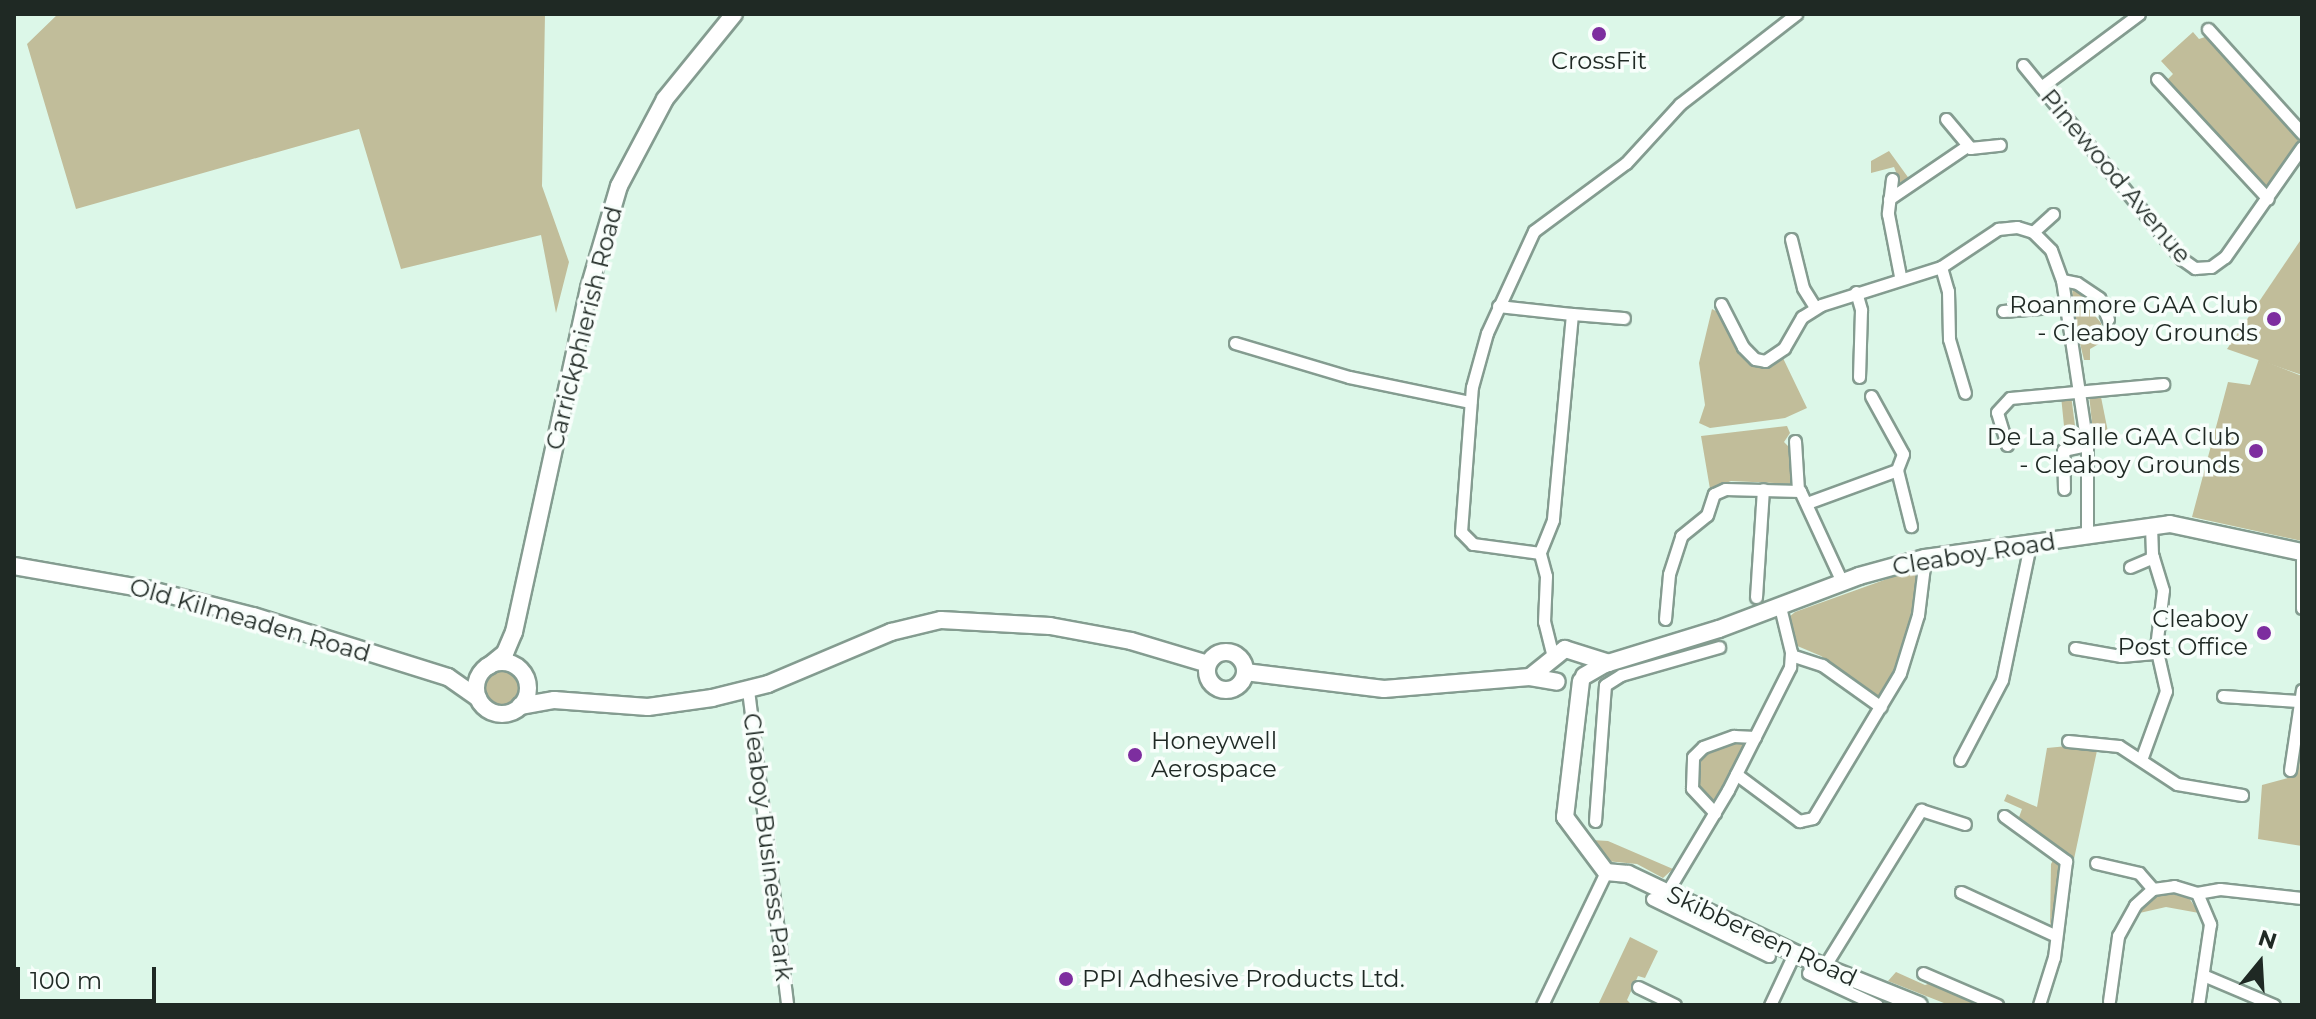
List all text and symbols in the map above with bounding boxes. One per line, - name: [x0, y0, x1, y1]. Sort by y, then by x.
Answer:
- marker: CrossFit: [1590, 25, 1608, 43]
- place label: CrossFit: [1551, 47, 1647, 75]
- street label: Pinewood Avenue: [2035, 83, 2197, 269]
- street label: Carrickphierish Road: [540, 203, 628, 453]
- place label: Roanmore GAA Club - Cleaboy Grounds: [2009, 291, 2258, 347]
- marker: Roanmore GAA Club - Cleaboy Grounds: [2265, 310, 2283, 328]
- place label: De La Salle GAA Club - Cleaboy Grounds: [1987, 423, 2240, 479]
- marker: De La Salle GAA Club - Cleaboy Grounds: [2247, 442, 2265, 460]
- street label: Cleaboy Road: [1890, 527, 2058, 581]
- street label: Old Kilmeaden Road: [126, 572, 374, 668]
- place label: Cleaboy Post Office: [2118, 605, 2248, 661]
- marker: Cleaboy Post Office: [2255, 624, 2273, 642]
- street label: Cleaboy Business Park: [737, 711, 799, 983]
- place label: Honeywell Aerospace: [1151, 727, 1277, 783]
- marker: Honeywell Aerospace: [1126, 746, 1144, 764]
- street label: Skibbereen Road: [1662, 879, 1862, 993]
- north arrow: [2220, 923, 2300, 1003]
- text: N: [2255, 924, 2280, 955]
- scale bar: [20, 951, 160, 1001]
- place label: PPI Adhesive Products Ltd.: [1082, 965, 1405, 993]
- text: 100 m: [30, 966, 102, 995]
- marker: PPI Adhesive Products Ltd.: [1057, 970, 1075, 988]

